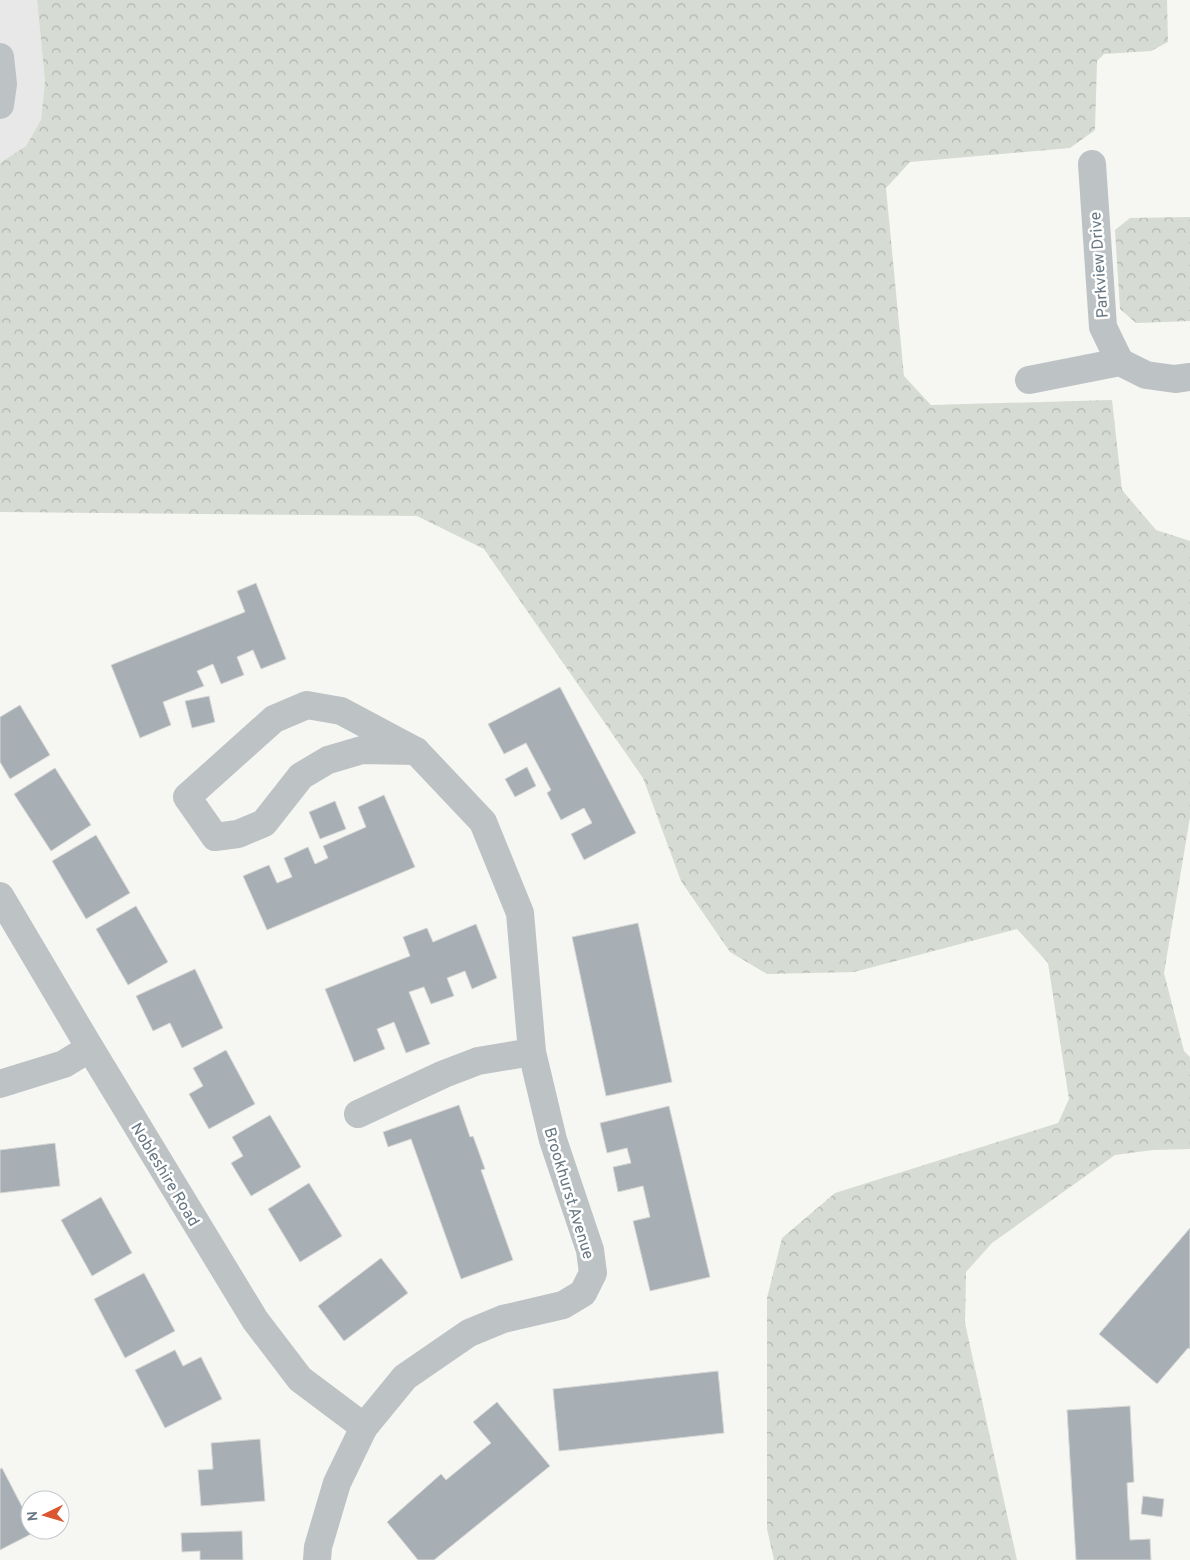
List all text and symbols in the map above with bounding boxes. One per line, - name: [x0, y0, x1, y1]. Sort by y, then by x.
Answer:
- street label: Parkview Drive: [1086, 211, 1114, 319]
- street label: Nobleshire Road: [125, 1119, 203, 1231]
- street label: Brookhurst Avenue: [538, 1125, 598, 1262]
- north arrow: [20, 1490, 70, 1540]
- text: N: [25, 1510, 42, 1522]

